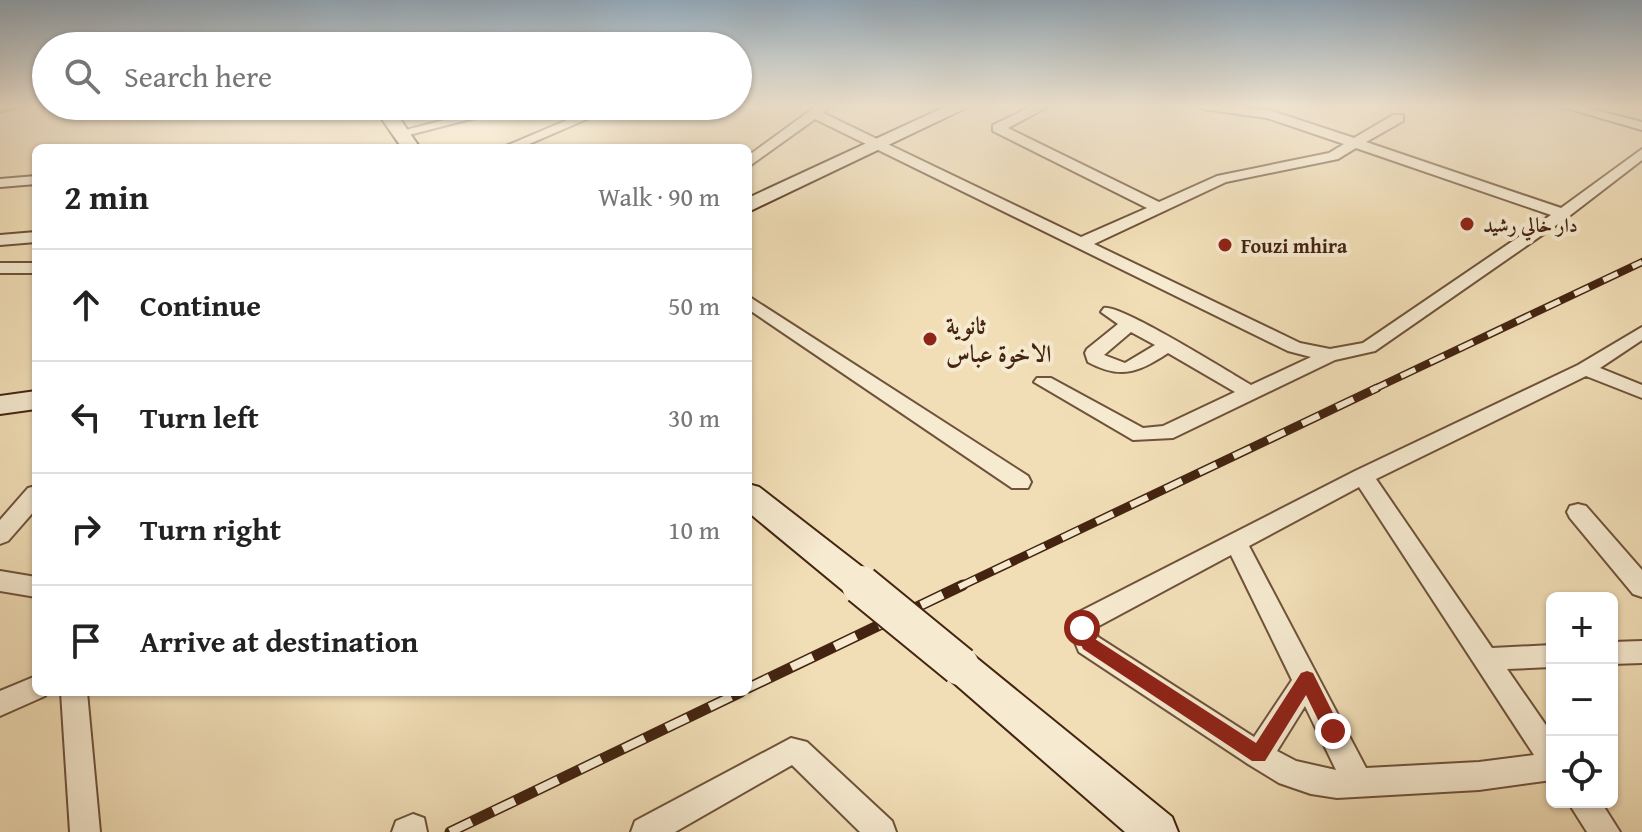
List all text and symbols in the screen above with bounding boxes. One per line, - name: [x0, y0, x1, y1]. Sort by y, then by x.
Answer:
- search box: [32, 32, 752, 120]
- icon: search: [60, 54, 104, 98]
- text: Search here: [124, 54, 272, 98]
- text: 2 min: [64, 172, 149, 221]
- text: Walk · 90 m: [598, 177, 720, 216]
- place label: دار خالي رشيد: [1483, 210, 1578, 241]
- marker: دار خالي رشيد: [1458, 215, 1476, 233]
- place label: Fouzi mhira: [1241, 231, 1348, 260]
- marker: Fouzi mhira: [1216, 236, 1234, 254]
- icon: ahead: [64, 283, 108, 327]
- text: Continue: [140, 283, 261, 327]
- text: 50 m: [668, 286, 720, 325]
- place label: ثانوية الاخوة عباس: [946, 308, 1051, 371]
- marker: ثانوية الاخوة عباس: [921, 330, 939, 348]
- icon: left: [64, 395, 108, 439]
- text: Turn left: [140, 395, 259, 439]
- text: 30 m: [668, 398, 720, 437]
- icon: right: [64, 507, 108, 551]
- text: Turn right: [140, 507, 281, 551]
- text: 10 m: [668, 510, 720, 549]
- map controls: [1546, 592, 1618, 808]
- button: +: [1546, 592, 1618, 664]
- route start: [1064, 610, 1100, 646]
- icon: arrive: [64, 619, 108, 663]
- text: Arrive at destination: [140, 619, 418, 663]
- button: −: [1546, 664, 1618, 736]
- route end: [1315, 713, 1351, 749]
- button: locate: [1546, 736, 1618, 808]

